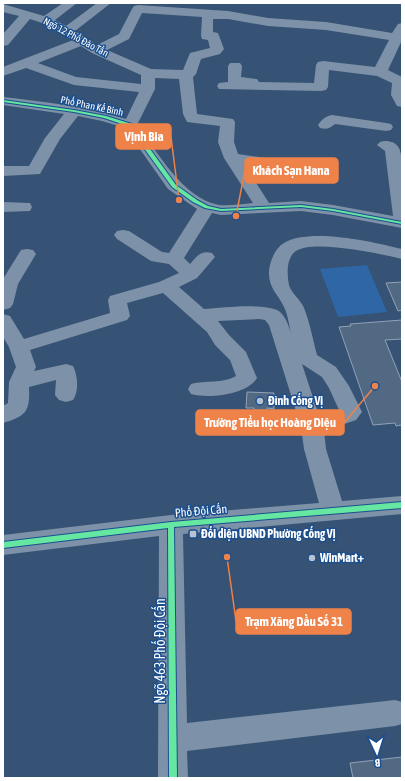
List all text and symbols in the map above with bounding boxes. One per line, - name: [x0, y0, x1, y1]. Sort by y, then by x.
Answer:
- street label: Ngõ 12 Phố Đào Tấn: [42, 15, 111, 59]
- street label: Phố Phan Kế Bính: [60, 94, 124, 118]
- callout: Vịnh Bia: [116, 124, 171, 149]
- text: Vịnh Bia: [124, 129, 163, 144]
- callout: Khách Sạn Hana: [245, 158, 338, 183]
- text: Khách Sạn Hana: [252, 163, 330, 178]
- place label: Đình Cống Vị: [268, 393, 323, 408]
- marker: Đình Cống Vị: [255, 396, 265, 406]
- callout: Trường Tiểu học Hoàng Diệu: [196, 410, 344, 435]
- text: Trường Tiểu học Hoàng Diệu: [204, 415, 336, 430]
- street label: Phố Đội Cấn: [174, 502, 228, 520]
- place label: Đối diện UBND Phường Cống Vị: [201, 526, 336, 541]
- marker: Đối diện UBND Phường Cống Vị: [188, 529, 198, 539]
- place label: WinMart+: [319, 551, 364, 565]
- marker: WinMart+: [307, 553, 317, 563]
- street label: Ngõ 463 Phố Đội Cấn: [151, 598, 168, 704]
- callout: Trạm Xăng Dầu Số 31: [236, 609, 351, 634]
- text: Trạm Xăng Dầu Số 31: [245, 614, 343, 629]
- north arrow: [357, 733, 397, 773]
- text: B: [374, 757, 381, 769]

